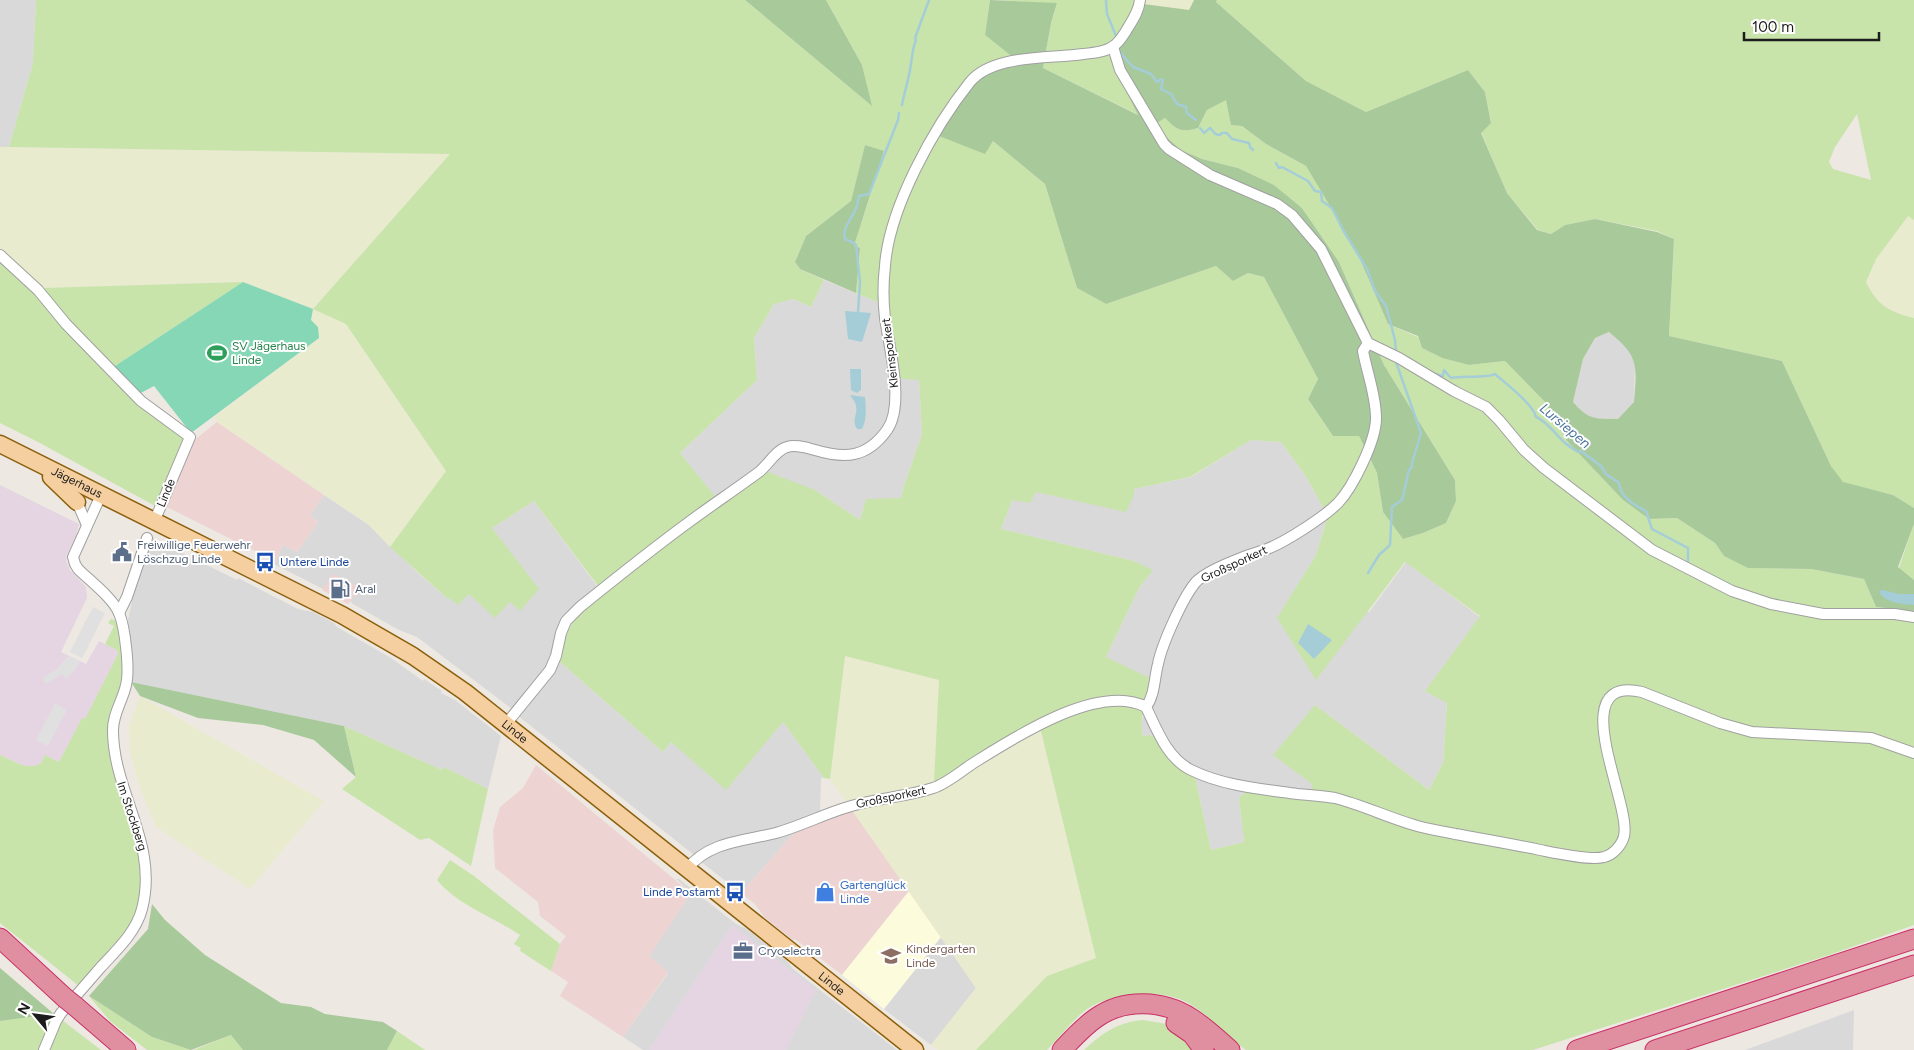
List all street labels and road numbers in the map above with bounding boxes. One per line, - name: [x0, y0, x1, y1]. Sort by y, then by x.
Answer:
- street label: Kleinsporkert: [879, 317, 901, 389]
- street label: Jägerhaus: [49, 464, 105, 501]
- street label: Linde: [154, 476, 178, 509]
- street label: Großsporkert: [1199, 542, 1270, 585]
- street label: Linde: [499, 717, 531, 746]
- street label: Im Stockberg: [114, 779, 150, 853]
- street label: Großsporkert: [855, 783, 928, 811]
- street label: Linde: [816, 969, 848, 999]

